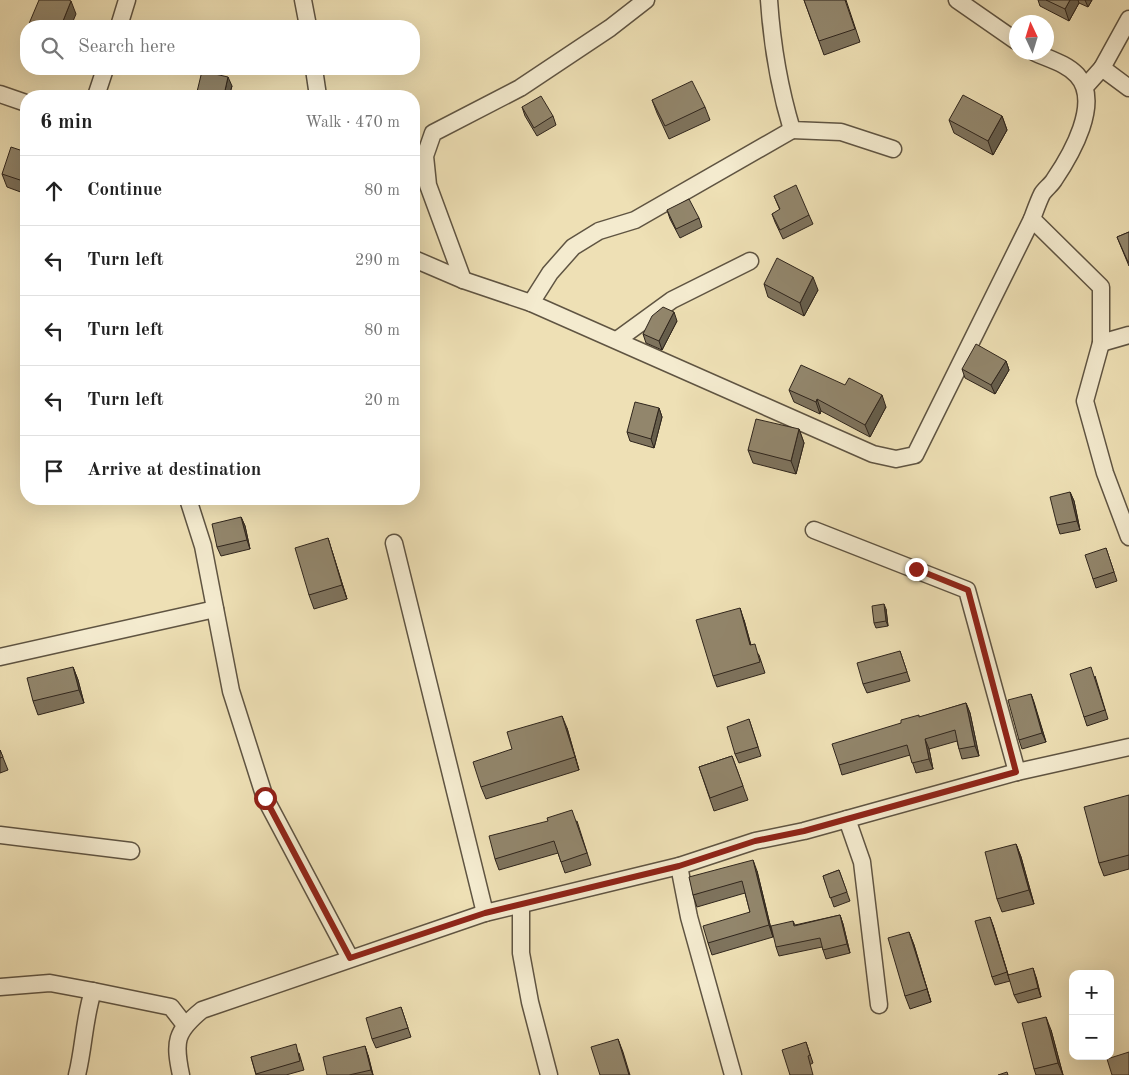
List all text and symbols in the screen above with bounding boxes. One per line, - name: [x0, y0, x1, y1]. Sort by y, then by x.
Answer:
- north arrow: [1009, 15, 1054, 60]
- search box: [20, 20, 420, 75]
- icon: search: [38, 34, 66, 62]
- text: Search here: [78, 38, 175, 57]
- text: 6 min: [40, 112, 93, 133]
- text: Walk · 470 m: [305, 115, 400, 131]
- icon: ahead: [40, 177, 68, 205]
- text: Continue: [87, 181, 162, 200]
- text: 80 m: [364, 183, 400, 199]
- icon: left: [40, 247, 68, 275]
- text: Turn left: [87, 251, 164, 270]
- text: 290 m: [355, 253, 400, 269]
- icon: left: [40, 317, 68, 345]
- text: Turn left: [87, 321, 164, 340]
- text: 80 m: [364, 323, 400, 339]
- icon: left: [40, 387, 68, 415]
- text: Turn left: [87, 391, 164, 410]
- text: 20 m: [364, 393, 400, 409]
- icon: arrive: [40, 457, 68, 485]
- text: Arrive at destination: [87, 461, 261, 480]
- route end: [905, 558, 928, 581]
- route start: [254, 787, 277, 810]
- map controls: [1069, 970, 1114, 1060]
- button: +: [1069, 970, 1114, 1015]
- button: −: [1069, 1015, 1114, 1060]

